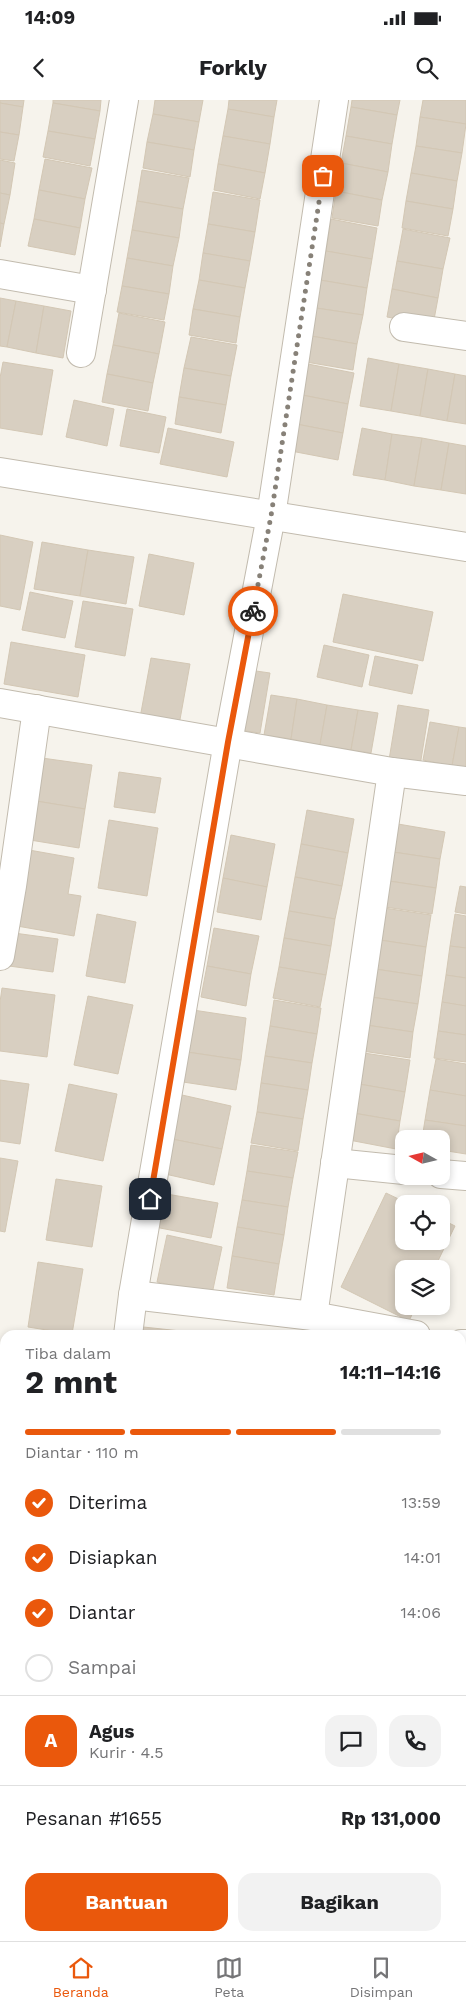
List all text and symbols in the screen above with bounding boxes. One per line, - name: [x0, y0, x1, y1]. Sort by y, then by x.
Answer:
- text: 14:09: [25, 6, 75, 29]
- icon: back: [25, 54, 53, 82]
- icon: search: [413, 54, 441, 82]
- text: Forkly: [199, 55, 267, 80]
- pin: [302, 155, 344, 197]
- icon: bag: [309, 162, 337, 190]
- courier: [228, 586, 278, 636]
- icon: bike: [239, 597, 267, 625]
- north arrow: [395, 1130, 450, 1185]
- map controls: [395, 1130, 450, 1315]
- pin: [129, 1178, 171, 1220]
- icon: home: [136, 1185, 164, 1213]
- button: locate: [395, 1195, 450, 1250]
- button: layers: [395, 1260, 450, 1315]
- text: Tiba dalam: [25, 1344, 111, 1363]
- text: 14:11–14:16: [340, 1361, 441, 1384]
- text: 2 mnt: [25, 1363, 117, 1401]
- text: Diantar · 110 m: [25, 1443, 139, 1462]
- icon: check: [25, 1489, 53, 1517]
- text: Diterima: [68, 1491, 147, 1514]
- text: 13:59: [402, 1493, 441, 1512]
- icon: check: [25, 1544, 53, 1572]
- text: Disiapkan: [68, 1546, 158, 1569]
- text: 14:01: [404, 1548, 441, 1567]
- icon: check: [25, 1599, 53, 1627]
- text: Diantar: [68, 1601, 136, 1624]
- text: 14:06: [401, 1603, 441, 1622]
- text: Sampai: [68, 1656, 137, 1679]
- button: chat: [325, 1715, 377, 1767]
- button: phone: [389, 1715, 441, 1767]
- text: Agus: [89, 1720, 134, 1743]
- text: A: [45, 1729, 57, 1752]
- text: Kurir · 4.5: [89, 1743, 164, 1762]
- text: Pesanan #1655: [25, 1807, 162, 1830]
- text: Rp 131,000: [341, 1807, 441, 1830]
- button: Bantuan: [25, 1873, 228, 1931]
- button: Bagikan: [238, 1873, 441, 1931]
- tab: Beranda: [53, 1954, 109, 2000]
- tab: Peta: [214, 1954, 244, 2000]
- tab: Disimpan: [350, 1954, 413, 2000]

